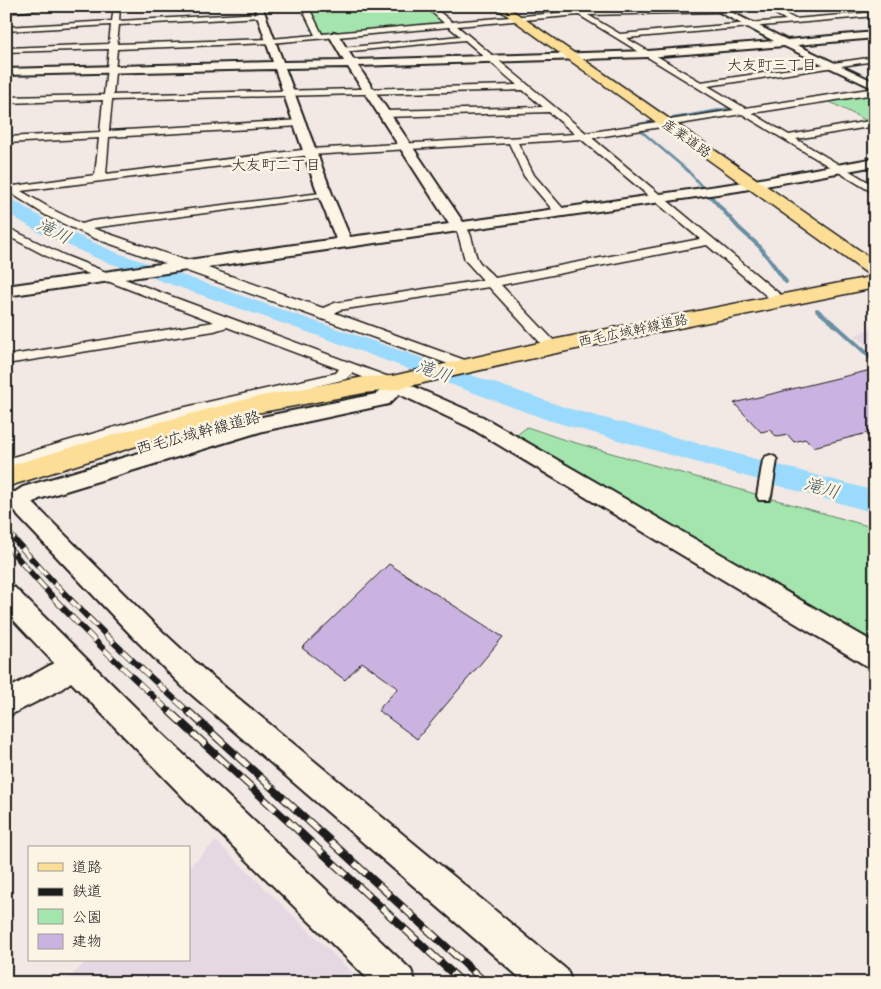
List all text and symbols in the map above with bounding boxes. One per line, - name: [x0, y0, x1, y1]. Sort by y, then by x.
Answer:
- district label: 大友町三丁目: [727, 56, 817, 75]
- street label: 産業道路: [659, 115, 715, 161]
- district label: 大友町二丁目: [231, 156, 321, 175]
- water label: 滝川: [33, 213, 75, 250]
- street label: 西毛広域幹線道路: [577, 311, 690, 350]
- water label: 滝川: [413, 355, 455, 388]
- street label: 西毛広域幹線道路: [134, 407, 263, 459]
- water label: 滝川: [801, 472, 842, 504]
- legend: [28, 846, 190, 962]
- text: 道路: [72, 858, 102, 877]
- text: 鉄道: [72, 882, 102, 901]
- text: 公園: [72, 908, 102, 927]
- text: 建物: [72, 932, 102, 951]

